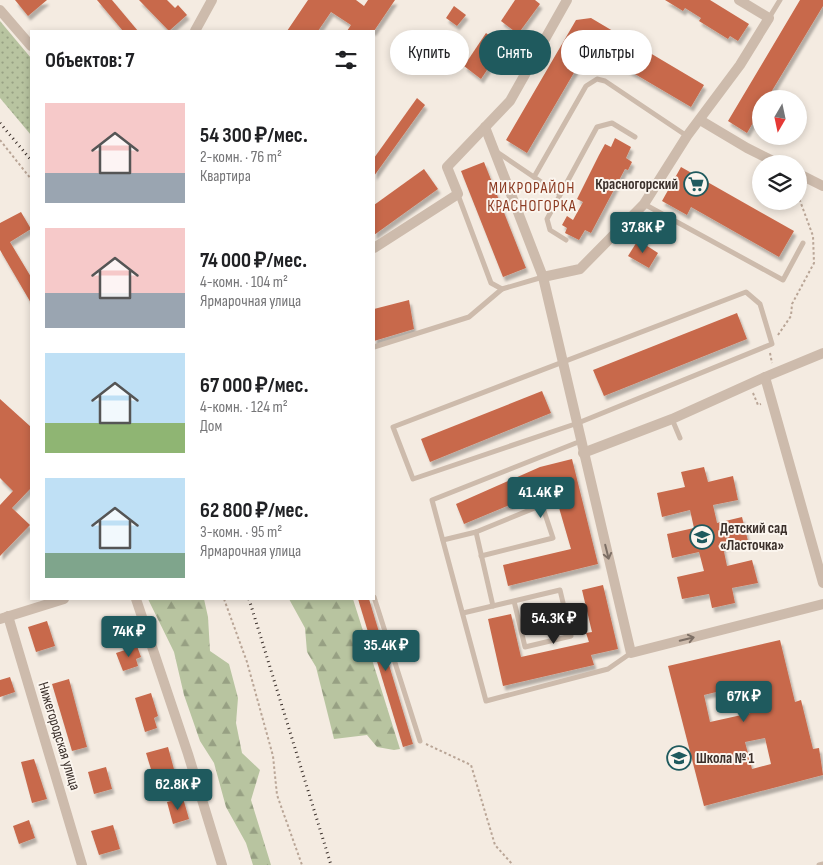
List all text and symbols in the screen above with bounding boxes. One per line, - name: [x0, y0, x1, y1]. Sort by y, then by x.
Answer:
- chip: Купить: [390, 30, 469, 75]
- chip: Снять: [479, 30, 551, 75]
- chip: Фильтры: [561, 30, 652, 75]
- icon: filters: [332, 46, 360, 74]
- text: Объектов: 7: [45, 48, 135, 73]
- north arrow: [752, 90, 808, 145]
- map controls: [752, 90, 807, 210]
- icon: home: [85, 123, 145, 183]
- text: 54 300 ₽/мес.: [200, 123, 308, 148]
- text: 2-комн. · 76 m²: [200, 148, 282, 167]
- button: layers: [752, 155, 807, 210]
- text: Квартира: [200, 167, 251, 186]
- supermarket icon: Красногорский: [683, 171, 709, 197]
- place label: Красногорский: [595, 175, 678, 194]
- district label: МИКРОРАЙОН КРАСНОГОРКА: [487, 179, 577, 216]
- pin: 37.8K ₽: [597, 212, 689, 254]
- text: 37.8K ₽: [621, 218, 665, 237]
- icon: home: [85, 248, 145, 308]
- text: 74 000 ₽/мес.: [200, 248, 307, 273]
- text: 4-комн. · 104 m²: [200, 273, 288, 292]
- text: Ярмарочная улица: [200, 292, 301, 311]
- icon: home: [85, 373, 145, 433]
- text: 67 000 ₽/мес.: [200, 373, 309, 398]
- text: 4-комн. · 124 m²: [200, 398, 288, 417]
- text: Дом: [200, 417, 222, 436]
- pin: 41.4K ₽: [495, 476, 587, 519]
- text: 41.4K ₽: [519, 483, 563, 502]
- icon: home: [85, 498, 145, 558]
- text: 62 800 ₽/мес.: [200, 498, 309, 523]
- place label: Детский сад «Ласточка»: [720, 519, 787, 555]
- text: 3-комн. · 95 m²: [200, 523, 282, 542]
- school or university icon: Детский сад «Ласточка»: [689, 524, 715, 550]
- text: Ярмарочная улица: [200, 542, 301, 561]
- one-way arrow: [603, 543, 612, 559]
- pin: 54.3K ₽: [508, 602, 600, 645]
- text: 54.3K ₽: [532, 609, 577, 628]
- pin: 74K ₽: [94, 616, 164, 658]
- text: 74K ₽: [112, 622, 146, 641]
- pin: 35.4K ₽: [340, 630, 432, 672]
- one-way arrow: [679, 634, 695, 643]
- text: 35.4K ₽: [363, 636, 409, 655]
- street label: Нижегородская улица: [34, 680, 85, 793]
- pin: 67K ₽: [709, 680, 779, 723]
- text: 67K ₽: [727, 687, 761, 706]
- school or university icon: Школа № 1: [666, 745, 692, 771]
- place label: Школа № 1: [696, 749, 755, 768]
- pin: 62.8K ₽: [132, 768, 224, 811]
- text: 62.8K ₽: [155, 775, 201, 794]

